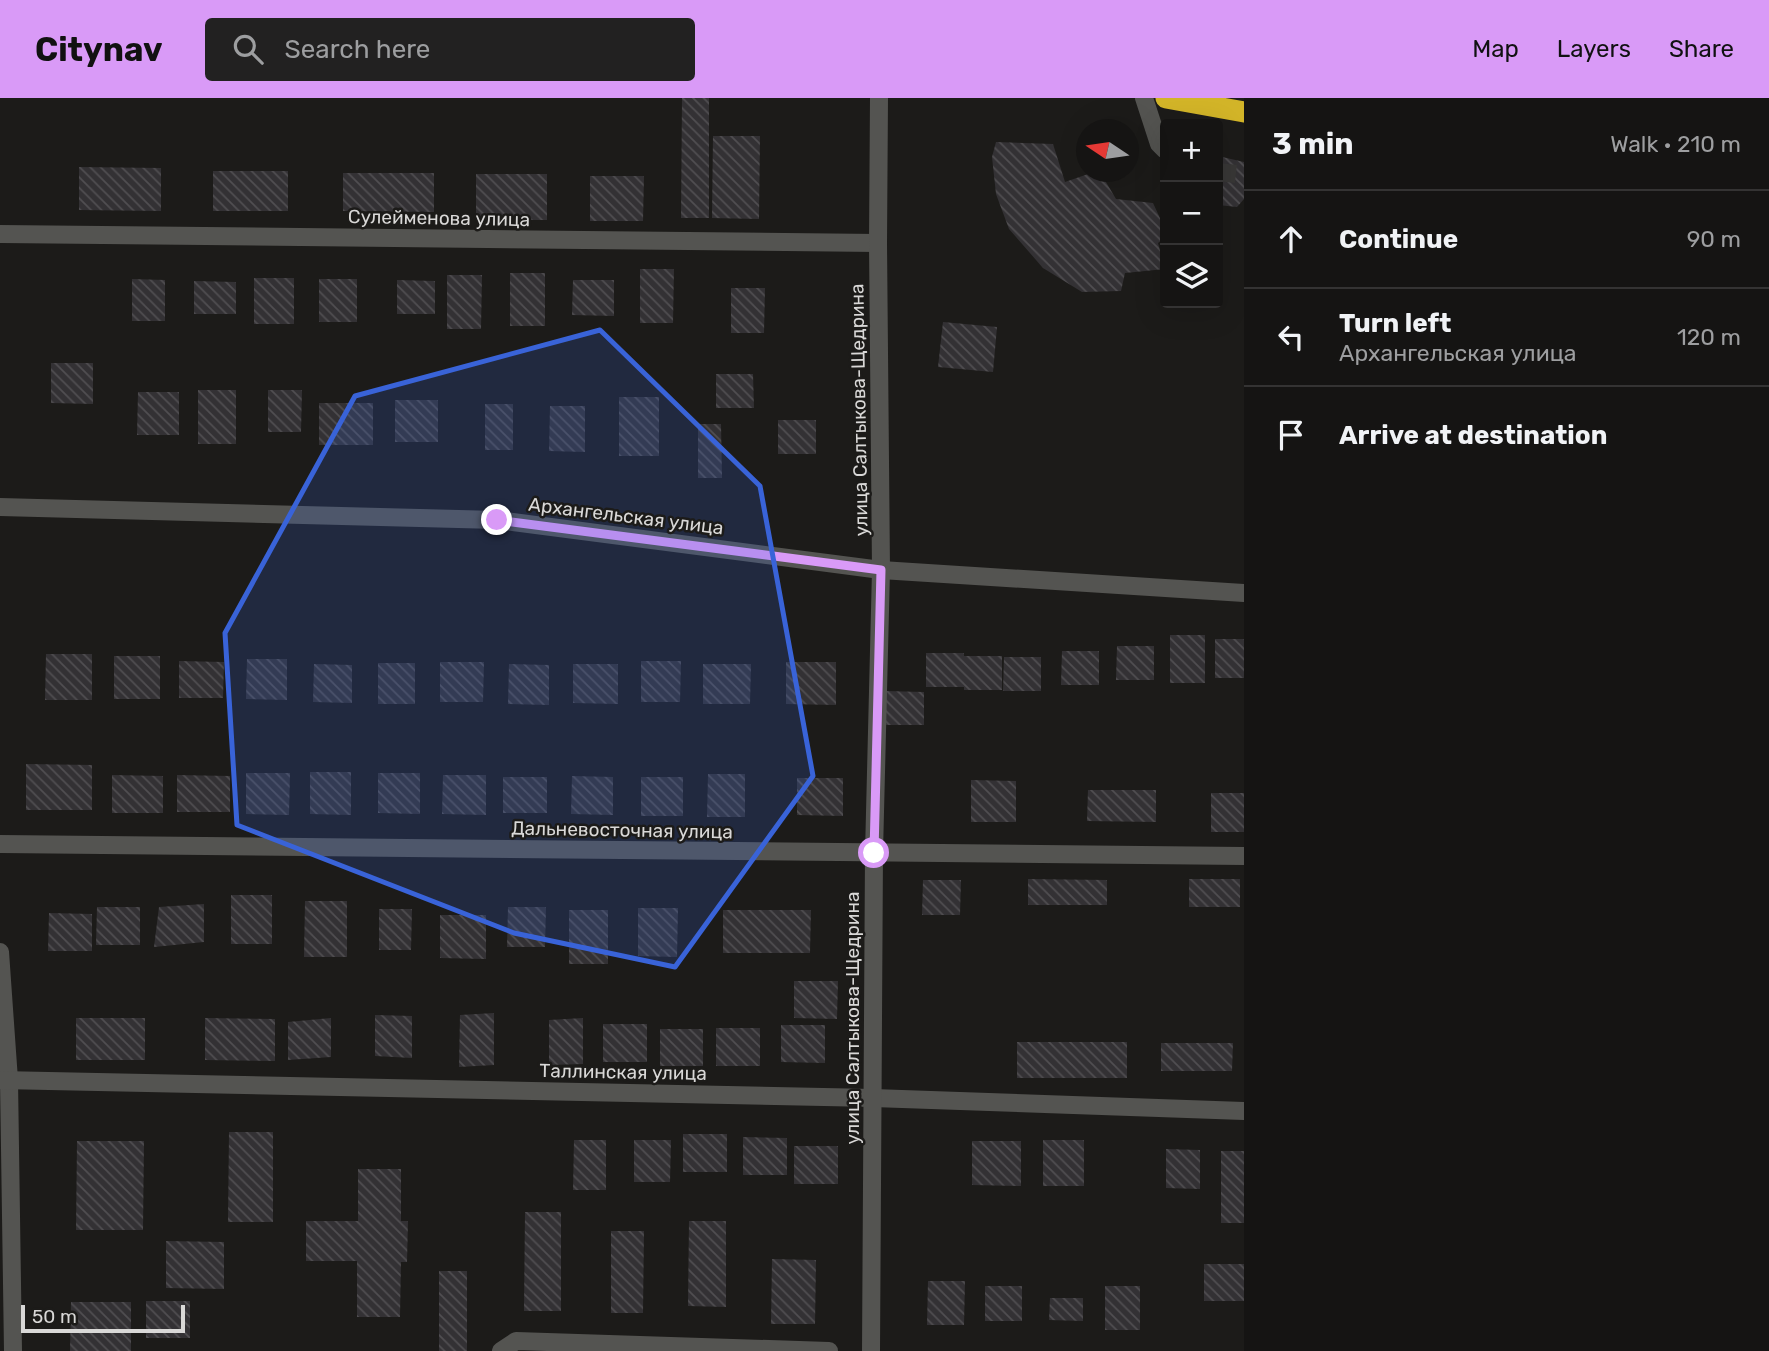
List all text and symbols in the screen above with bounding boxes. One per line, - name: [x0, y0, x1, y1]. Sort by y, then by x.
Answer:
- search box: [205, 18, 695, 81]
- text: Citynav: [35, 30, 163, 69]
- icon: search: [229, 30, 267, 68]
- text: Search here: [285, 34, 430, 65]
- text: Map: [1472, 35, 1519, 63]
- text: Layers: [1557, 35, 1631, 63]
- text: Share: [1669, 35, 1734, 63]
- north arrow: [1076, 119, 1139, 182]
- map controls: [1160, 119, 1223, 308]
- button: +: [1160, 119, 1223, 182]
- text: 3 min: [1272, 126, 1354, 162]
- text: Walk · 210 m: [1610, 130, 1741, 158]
- button: −: [1160, 182, 1223, 245]
- street label: Сулейменова улица: [348, 205, 530, 231]
- icon: ahead: [1272, 220, 1310, 258]
- text: Continue: [1339, 224, 1458, 255]
- text: 90 m: [1687, 225, 1741, 253]
- button: layers: [1160, 245, 1223, 308]
- street label: улица Салтыкова-Щедрина: [845, 283, 873, 537]
- text: Turn left: [1339, 308, 1451, 339]
- icon: left: [1272, 318, 1310, 356]
- text: 120 m: [1677, 323, 1741, 351]
- text: Архангельская улица: [1339, 339, 1577, 367]
- icon: arrive: [1272, 416, 1310, 454]
- text: Arrive at destination: [1339, 420, 1607, 451]
- street label: Архангельская улица: [527, 493, 725, 539]
- route end: [481, 504, 512, 535]
- street label: Дальневосточная улица: [511, 817, 733, 843]
- route start: [858, 837, 889, 868]
- street label: улица Салтыкова-Щедрина: [841, 892, 864, 1144]
- street label: Таллинская улица: [539, 1059, 707, 1085]
- scale bar: [21, 1302, 186, 1334]
- text: 50 m: [32, 1305, 77, 1328]

